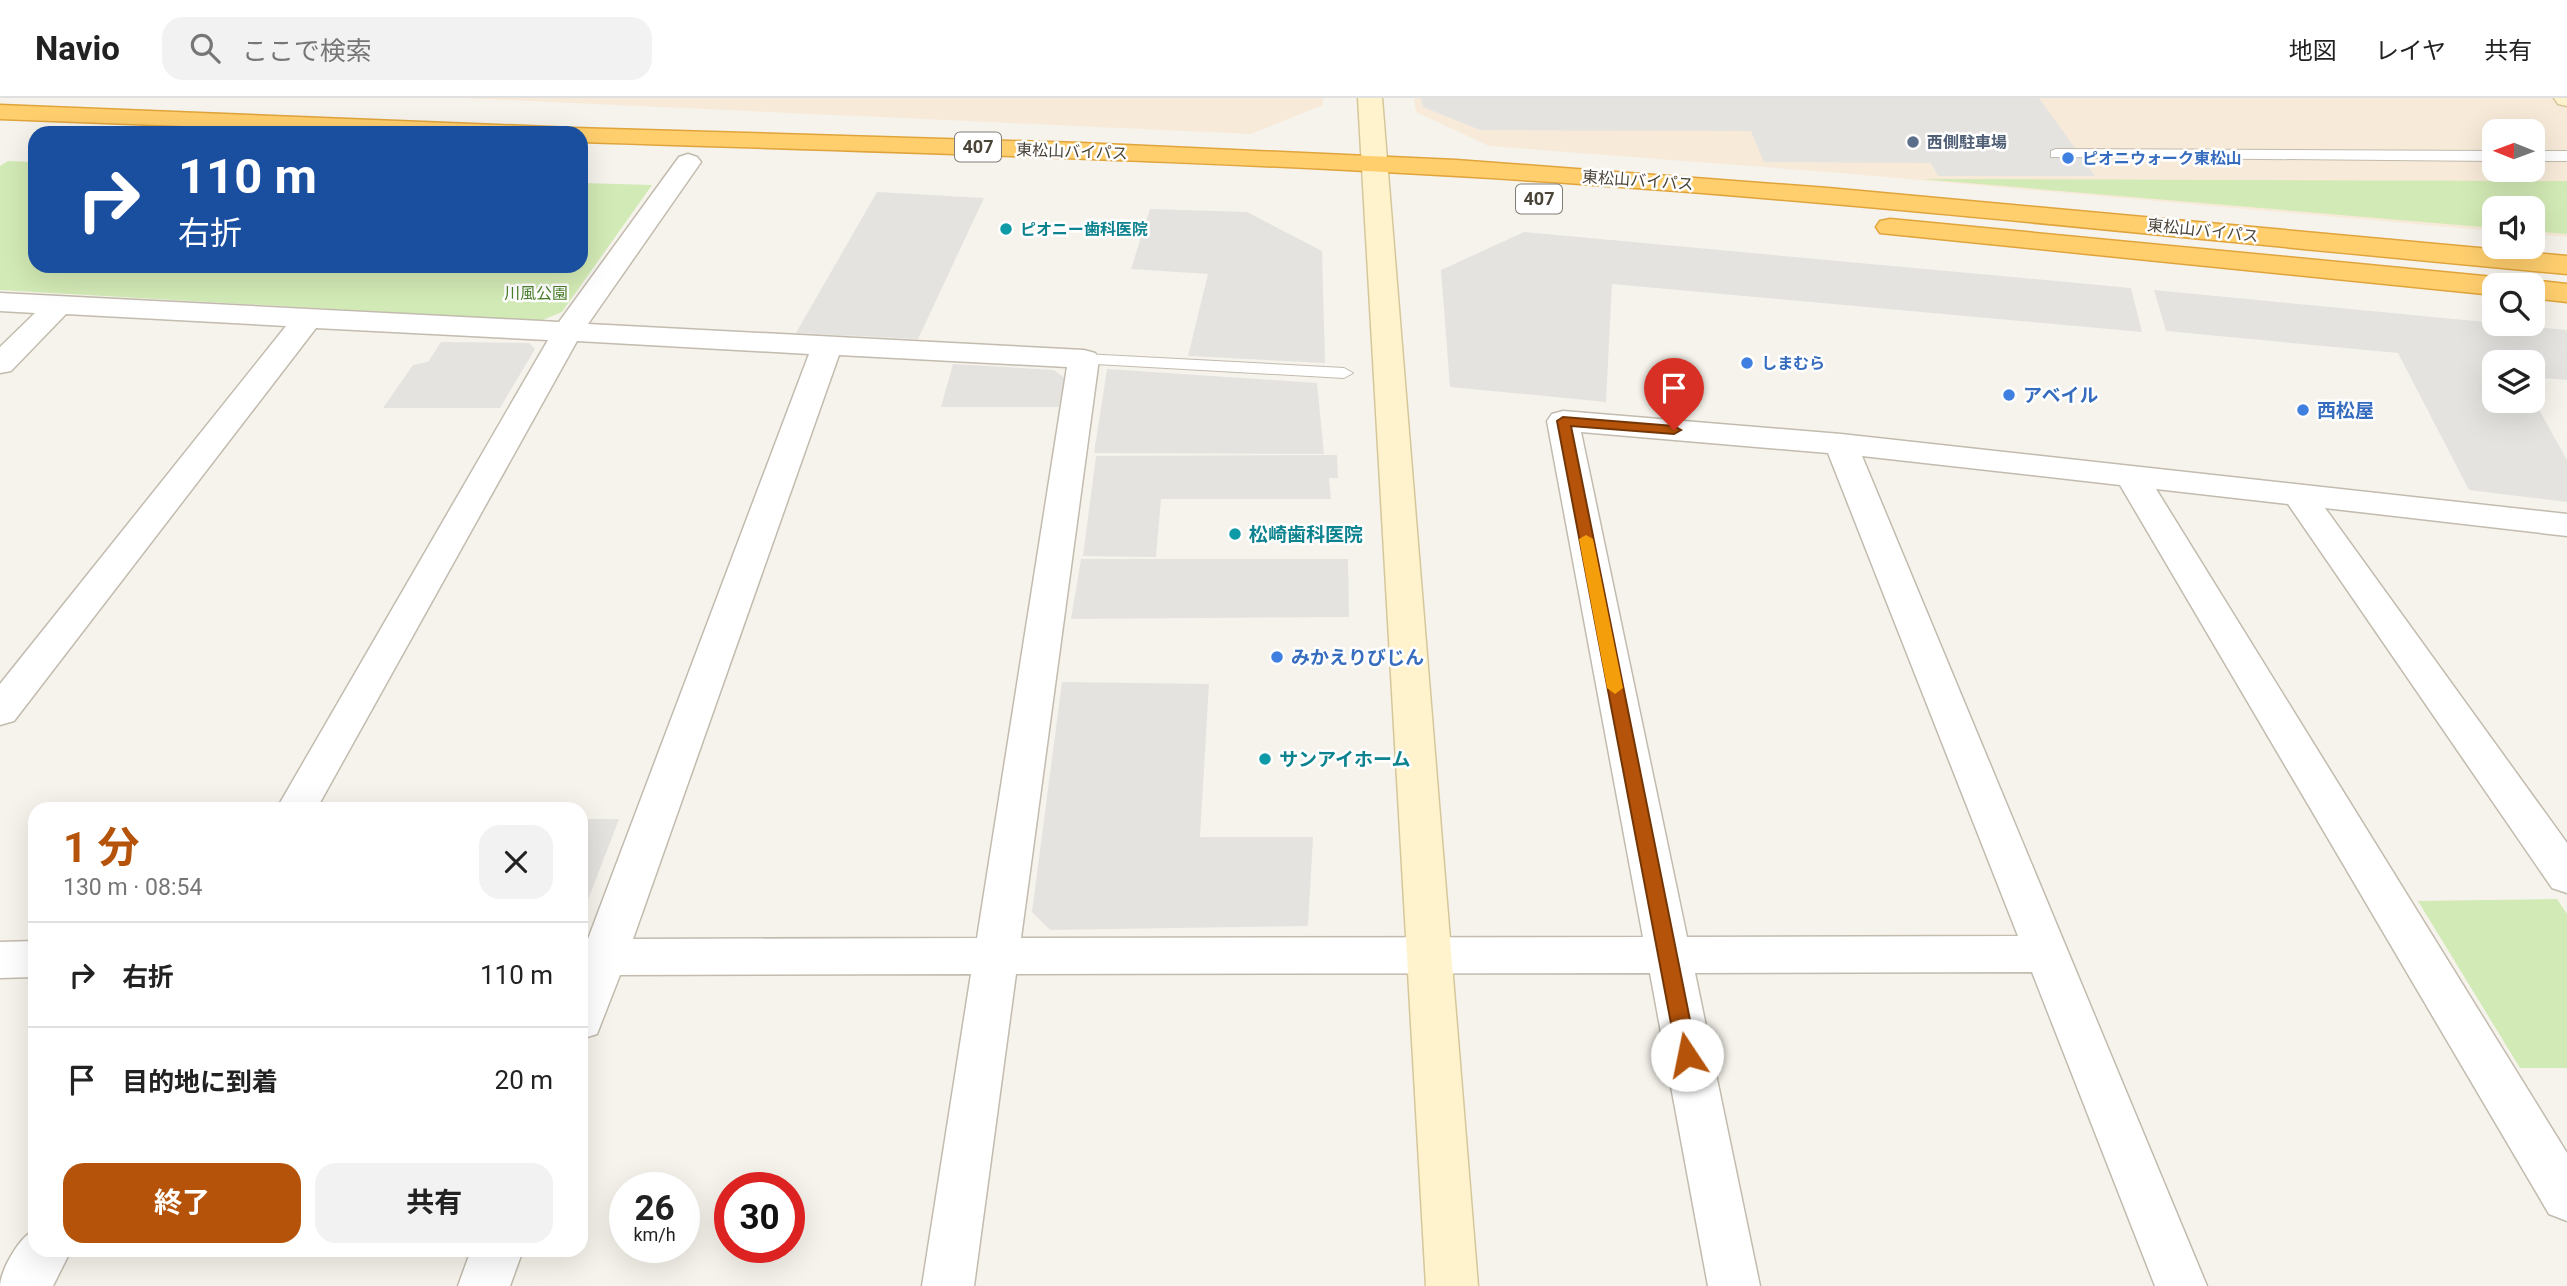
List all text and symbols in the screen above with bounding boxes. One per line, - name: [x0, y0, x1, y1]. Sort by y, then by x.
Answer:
- search box: [162, 17, 652, 80]
- text: Navio: [35, 29, 120, 68]
- icon: search: [186, 29, 224, 67]
- text: ここで検索: [242, 36, 372, 66]
- text: 地図: [2289, 37, 2337, 65]
- text: レイヤ: [2375, 37, 2446, 65]
- text: 共有: [2484, 37, 2532, 65]
- north arrow: [2482, 119, 2544, 182]
- map controls: [2482, 119, 2545, 413]
- road number: 407: [955, 132, 1001, 162]
- place label: 西側駐車場: [1927, 133, 2007, 152]
- marker: 西側駐車場: [1905, 134, 1921, 150]
- street label: 東松山バイパス: [1016, 140, 1128, 163]
- text: 110 m: [178, 148, 317, 205]
- place label: ピオニウォーク東松山: [2082, 149, 2242, 168]
- marker: ピオニウォーク東松山: [2060, 150, 2076, 166]
- icon: right: [63, 154, 154, 245]
- street label: 東松山バイパス: [1582, 167, 1694, 194]
- road number: 407: [1516, 184, 1562, 214]
- button: sound: [2482, 196, 2545, 259]
- text: 右折: [178, 214, 242, 252]
- street label: 東松山バイパス: [2146, 215, 2259, 246]
- place label: ピオニー歯科医院: [1020, 220, 1148, 239]
- marker: ピオニー歯科医院: [998, 221, 1014, 237]
- button: search: [2482, 273, 2545, 336]
- park label: 川風公園: [504, 284, 568, 303]
- button: layers: [2482, 350, 2545, 413]
- place label: しまむら: [1761, 354, 1825, 373]
- marker: しまむら: [1739, 355, 1755, 371]
- pin: [1644, 358, 1704, 430]
- icon: arrive: [1655, 369, 1693, 407]
- place label: アベイル: [2023, 384, 2099, 407]
- marker: アベイル: [2001, 387, 2017, 403]
- place label: 西松屋: [2317, 399, 2374, 422]
- marker: 西松屋: [2295, 402, 2311, 418]
- place label: 松崎歯科医院: [1249, 523, 1363, 546]
- marker: 松崎歯科医院: [1227, 526, 1243, 542]
- place label: みかえりびじん: [1291, 646, 1424, 669]
- marker: みかえりびじん: [1269, 649, 1285, 665]
- place label: サンアイホーム: [1279, 748, 1410, 771]
- marker: サンアイホーム: [1257, 751, 1273, 767]
- text: 1 分: [63, 823, 140, 872]
- button: close: [479, 825, 553, 899]
- text: 130 m · 08:54: [63, 874, 202, 901]
- icon: right: [63, 956, 101, 994]
- text: 110 m: [480, 960, 553, 990]
- text: 右折: [122, 962, 174, 992]
- position arrow: [1650, 1018, 1724, 1092]
- icon: arrive: [63, 1061, 101, 1099]
- text: 20 m: [495, 1065, 553, 1095]
- text: 目的地に到着: [122, 1067, 278, 1097]
- button: 終了: [63, 1163, 301, 1243]
- button: 共有: [315, 1163, 553, 1243]
- speed limit sign: 30: [714, 1172, 805, 1263]
- text: 26: [634, 1188, 675, 1229]
- text: km/h: [633, 1224, 676, 1245]

